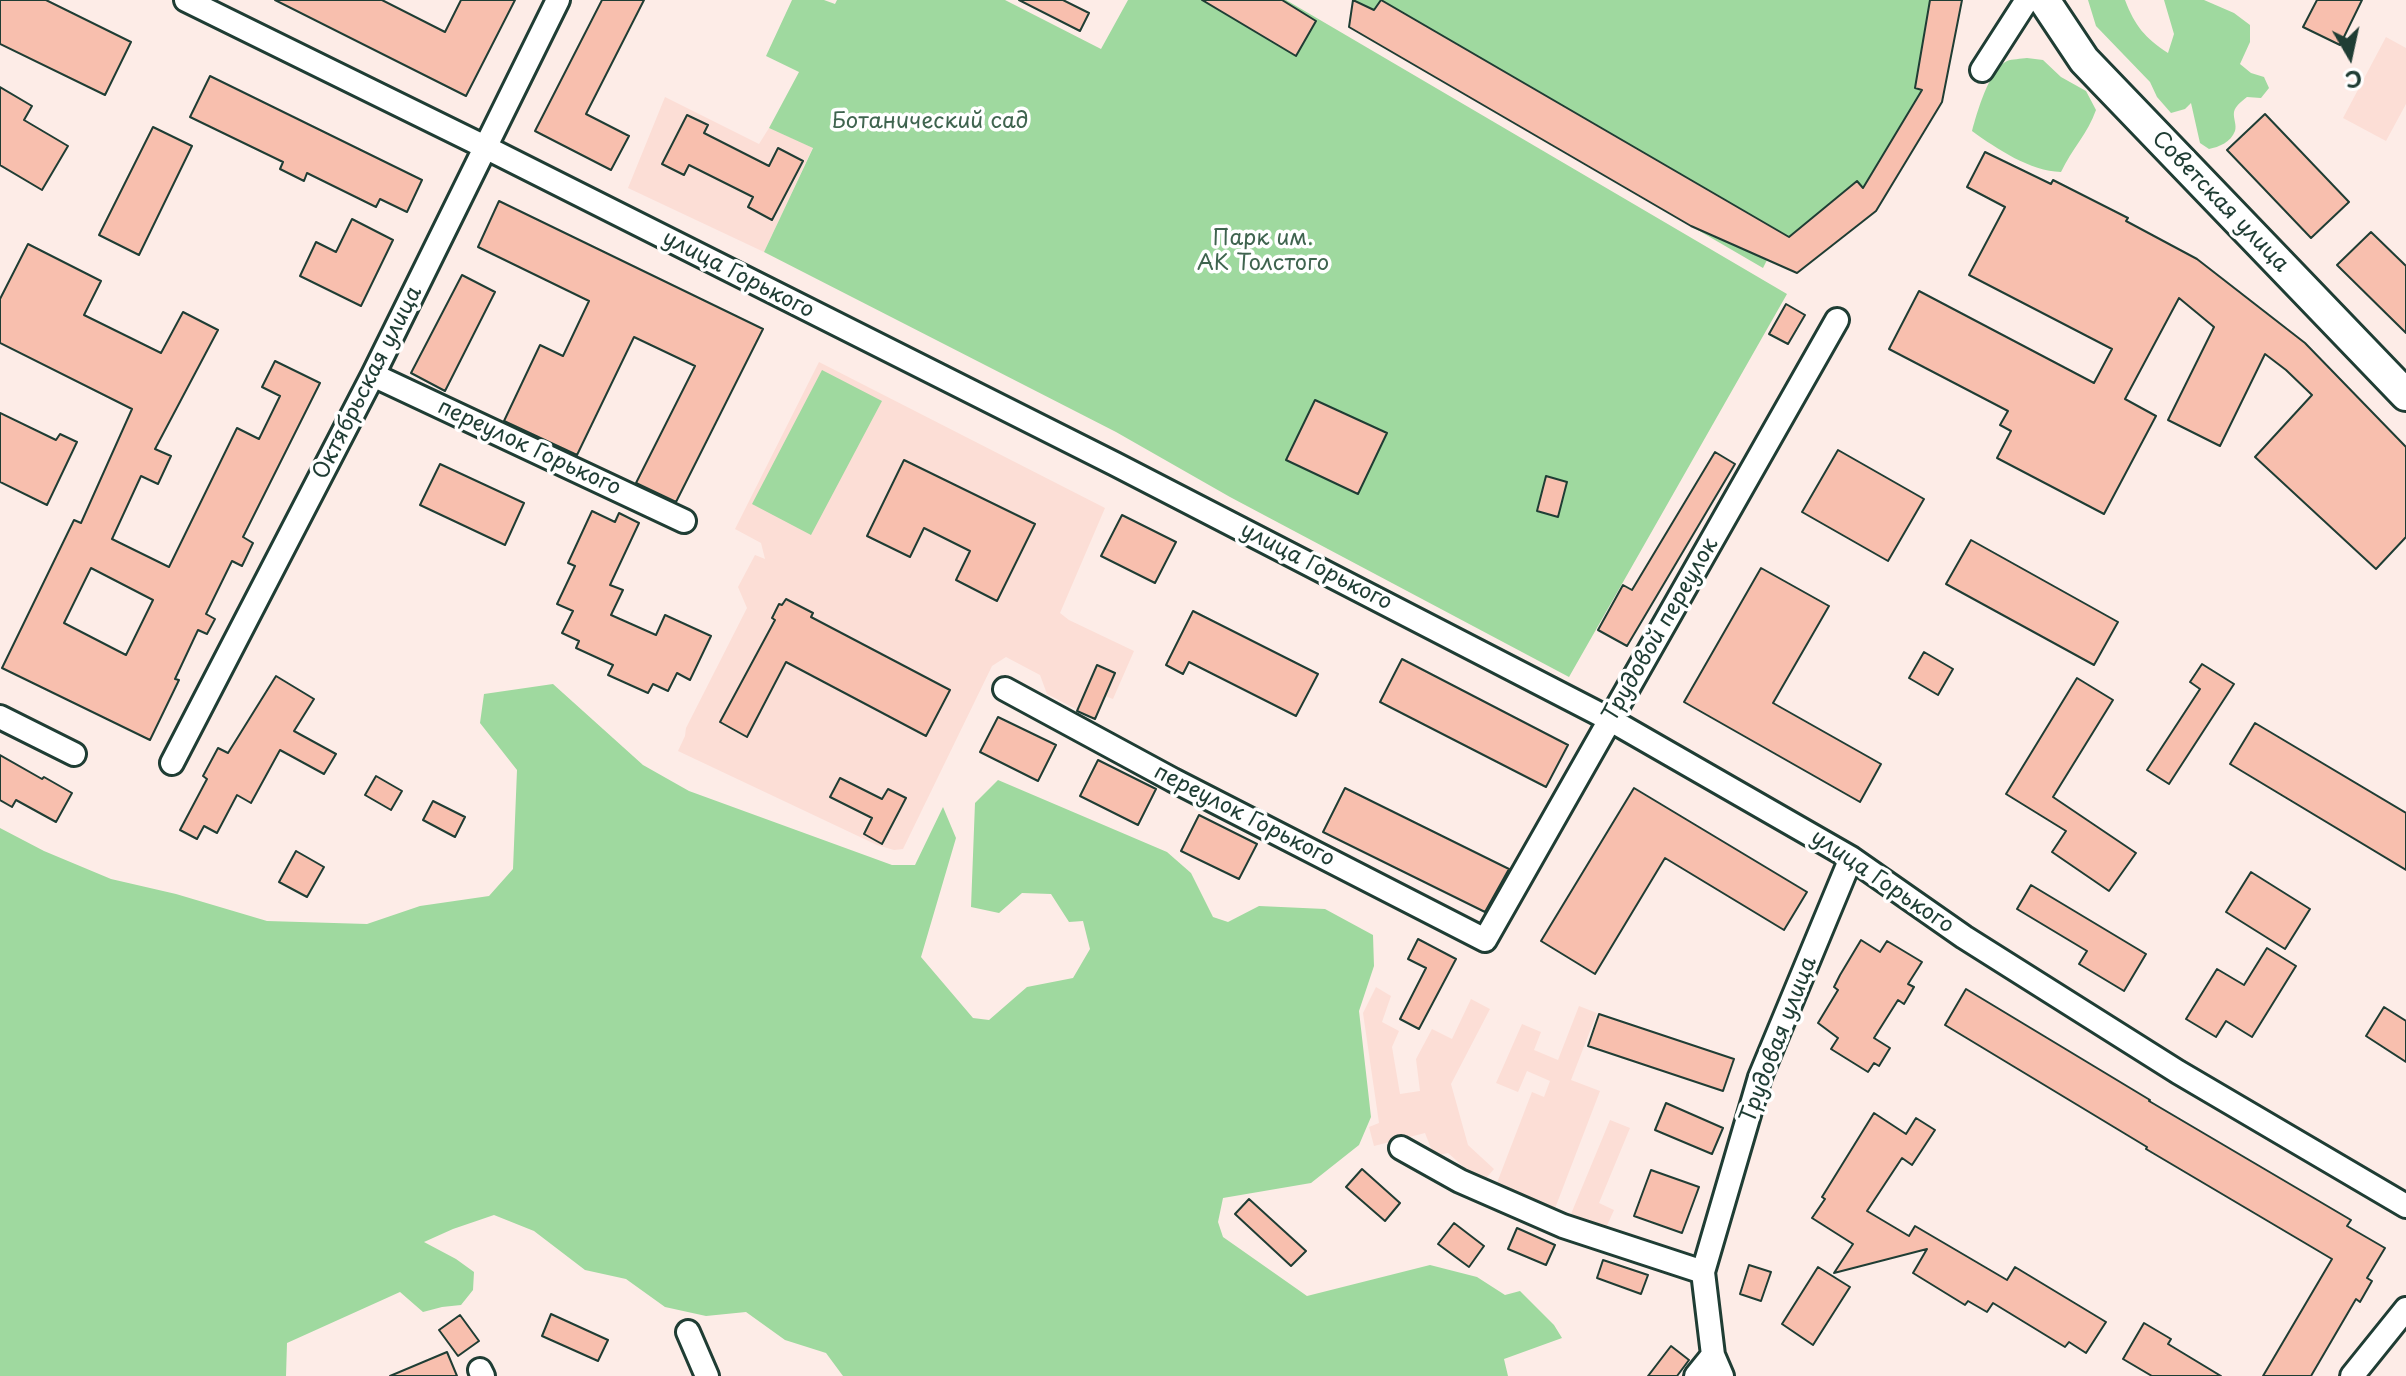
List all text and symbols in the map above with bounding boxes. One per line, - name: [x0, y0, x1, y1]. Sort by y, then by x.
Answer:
- north arrow: [2310, 16, 2390, 96]
- text: С: [2343, 63, 2365, 98]
- park label: Ботанический сад: [832, 109, 1028, 135]
- street label: Советская улица: [2146, 126, 2294, 278]
- street label: улица Горького: [658, 225, 818, 325]
- park label: Парк им. АК Толстого: [1197, 226, 1329, 278]
- street label: Октябрьская улица: [308, 282, 428, 484]
- street label: переулок Горького: [433, 394, 625, 502]
- street label: улица Горького: [1236, 517, 1396, 617]
- street label: Трудовой переулок: [1598, 533, 1724, 727]
- street label: переулок Горького: [1149, 759, 1339, 873]
- street label: улица Горького: [1806, 824, 1958, 940]
- street label: Трудовая улица: [1735, 953, 1823, 1127]

